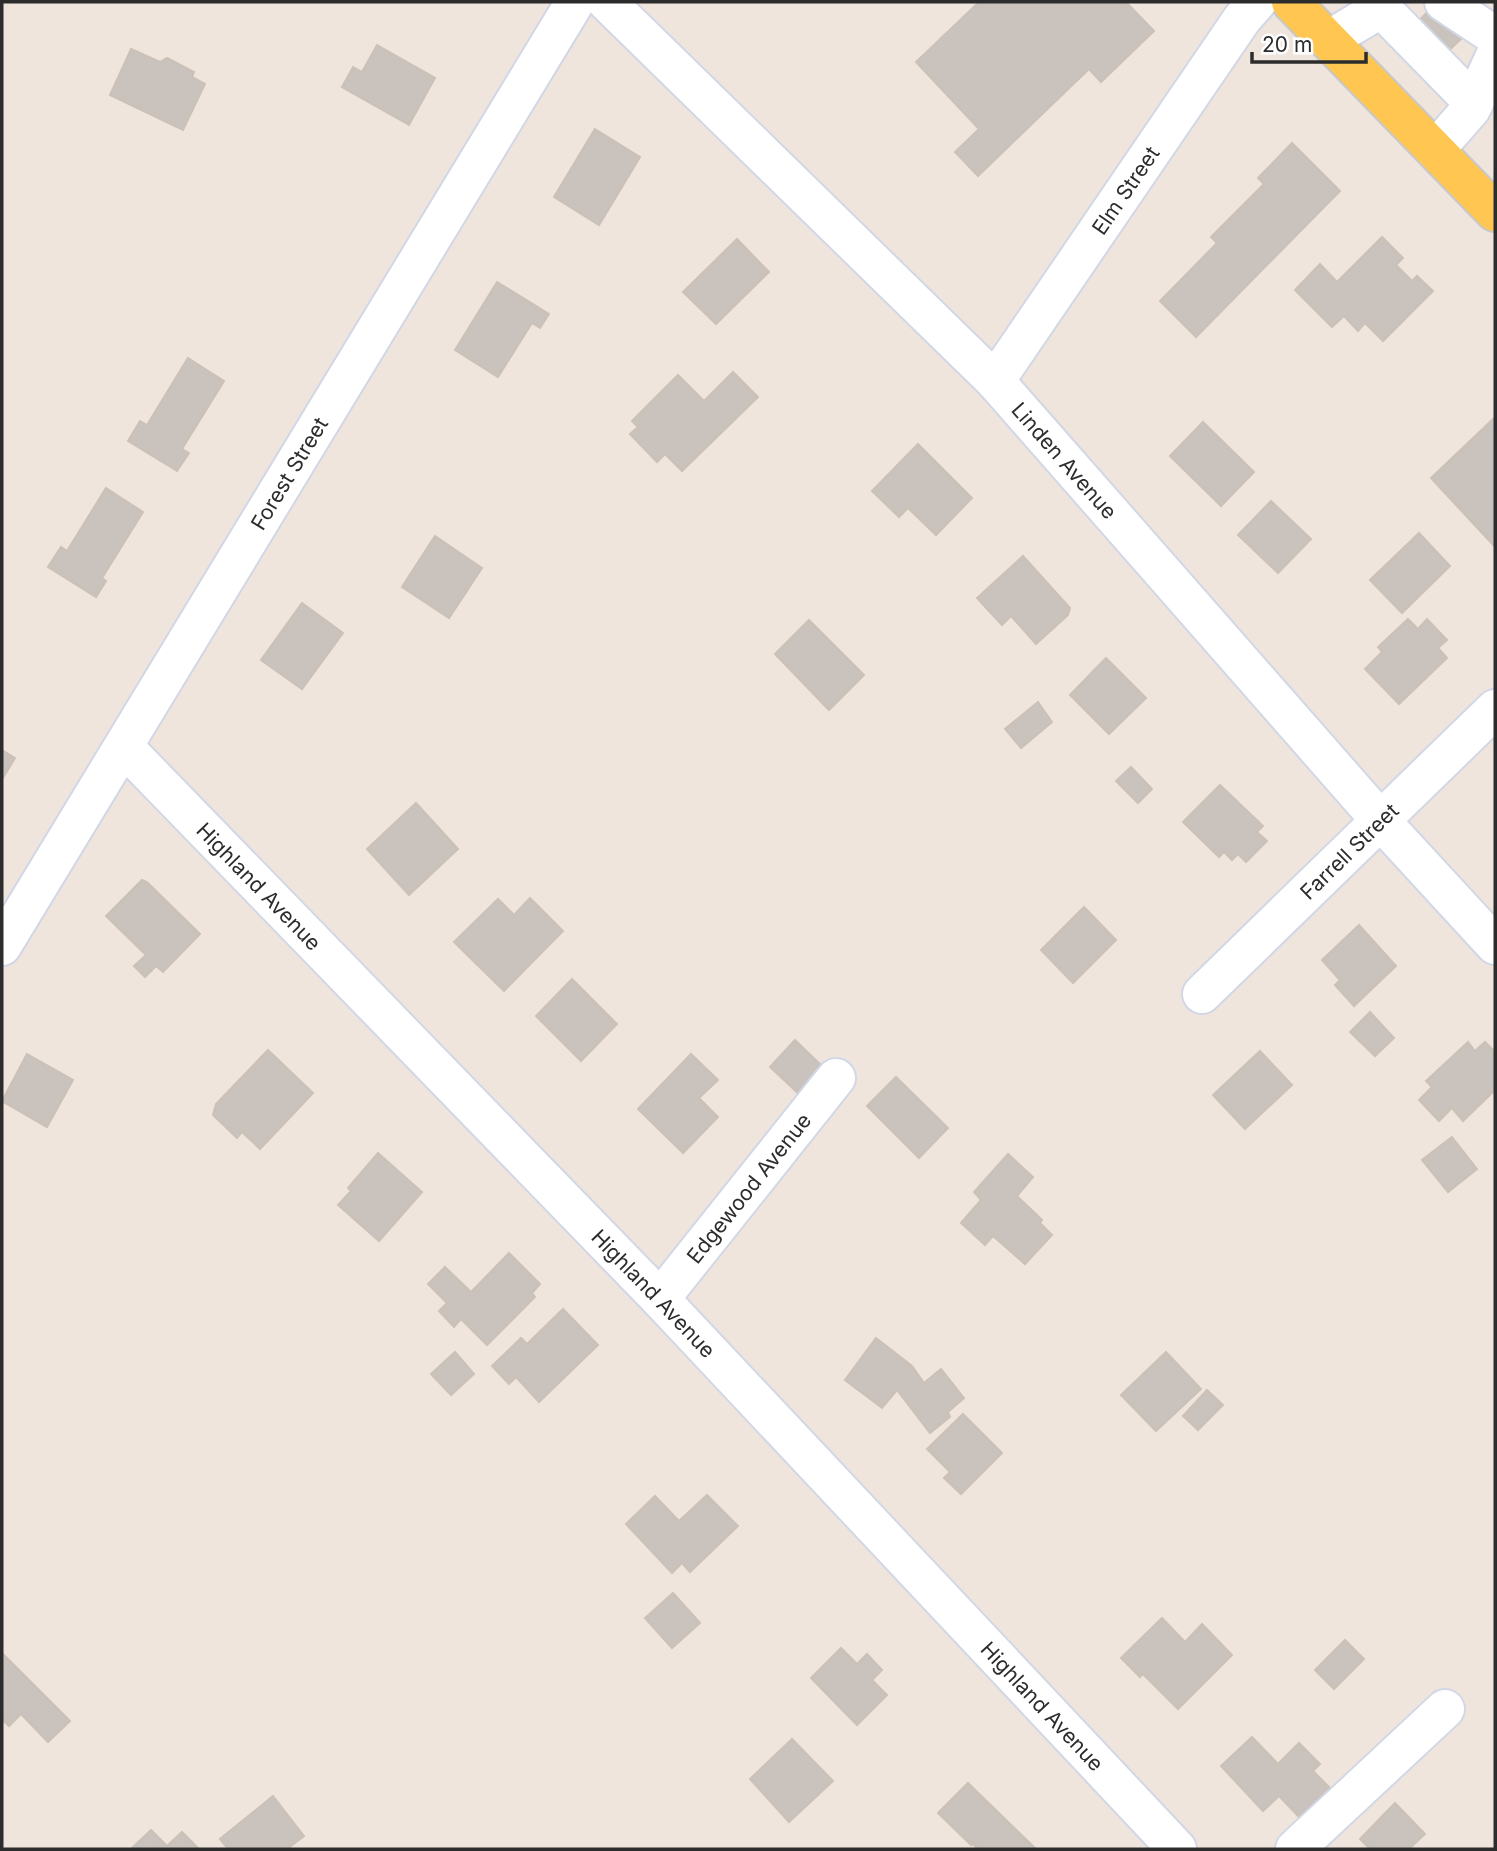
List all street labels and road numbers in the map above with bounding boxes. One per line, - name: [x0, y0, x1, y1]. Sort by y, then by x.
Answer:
- street label: Elm Street: [1086, 141, 1164, 239]
- street label: Linden Avenue: [1007, 397, 1122, 524]
- street label: Forest Street: [245, 412, 333, 534]
- street label: Farrell Street: [1295, 798, 1403, 904]
- street label: Highland Avenue: [192, 817, 327, 955]
- street label: Edgewood Avenue: [681, 1108, 816, 1268]
- street label: Highland Avenue: [587, 1224, 721, 1363]
- street label: Highland Avenue: [976, 1636, 1109, 1776]

